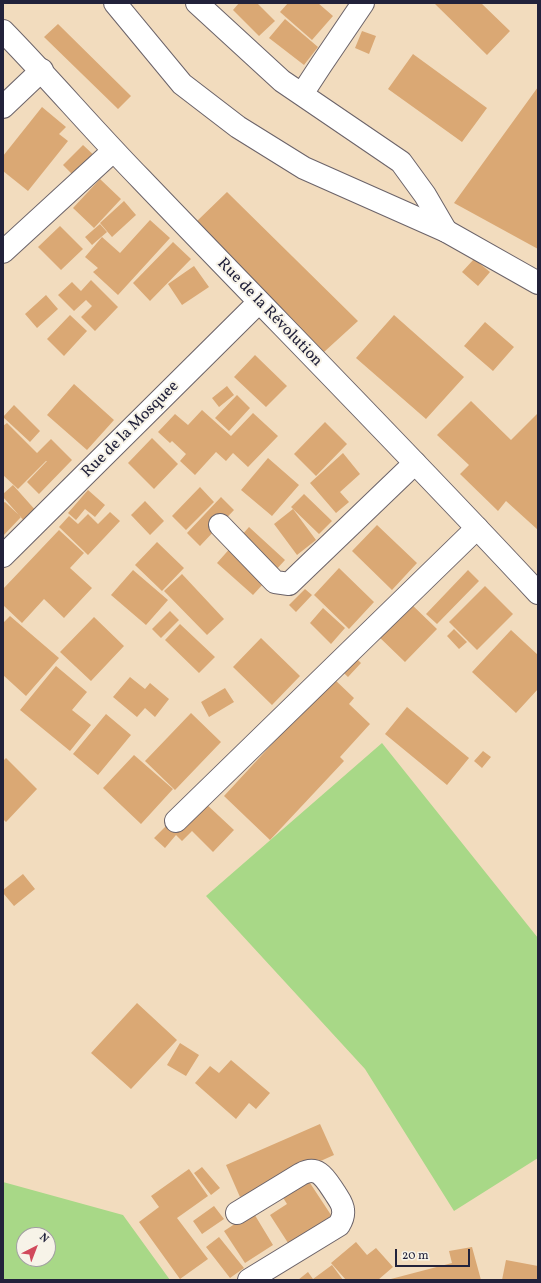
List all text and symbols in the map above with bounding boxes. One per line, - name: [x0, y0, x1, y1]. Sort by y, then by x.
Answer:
- street label: Rue de la Révolution: [212, 255, 326, 371]
- street label: Rue de la Mosquee: [78, 377, 184, 483]
- north arrow: [16, 1227, 56, 1267]
- text: N: [36, 1230, 52, 1247]
- scale bar: [397, 1241, 472, 1267]
- text: 20 m: [402, 1248, 429, 1264]

